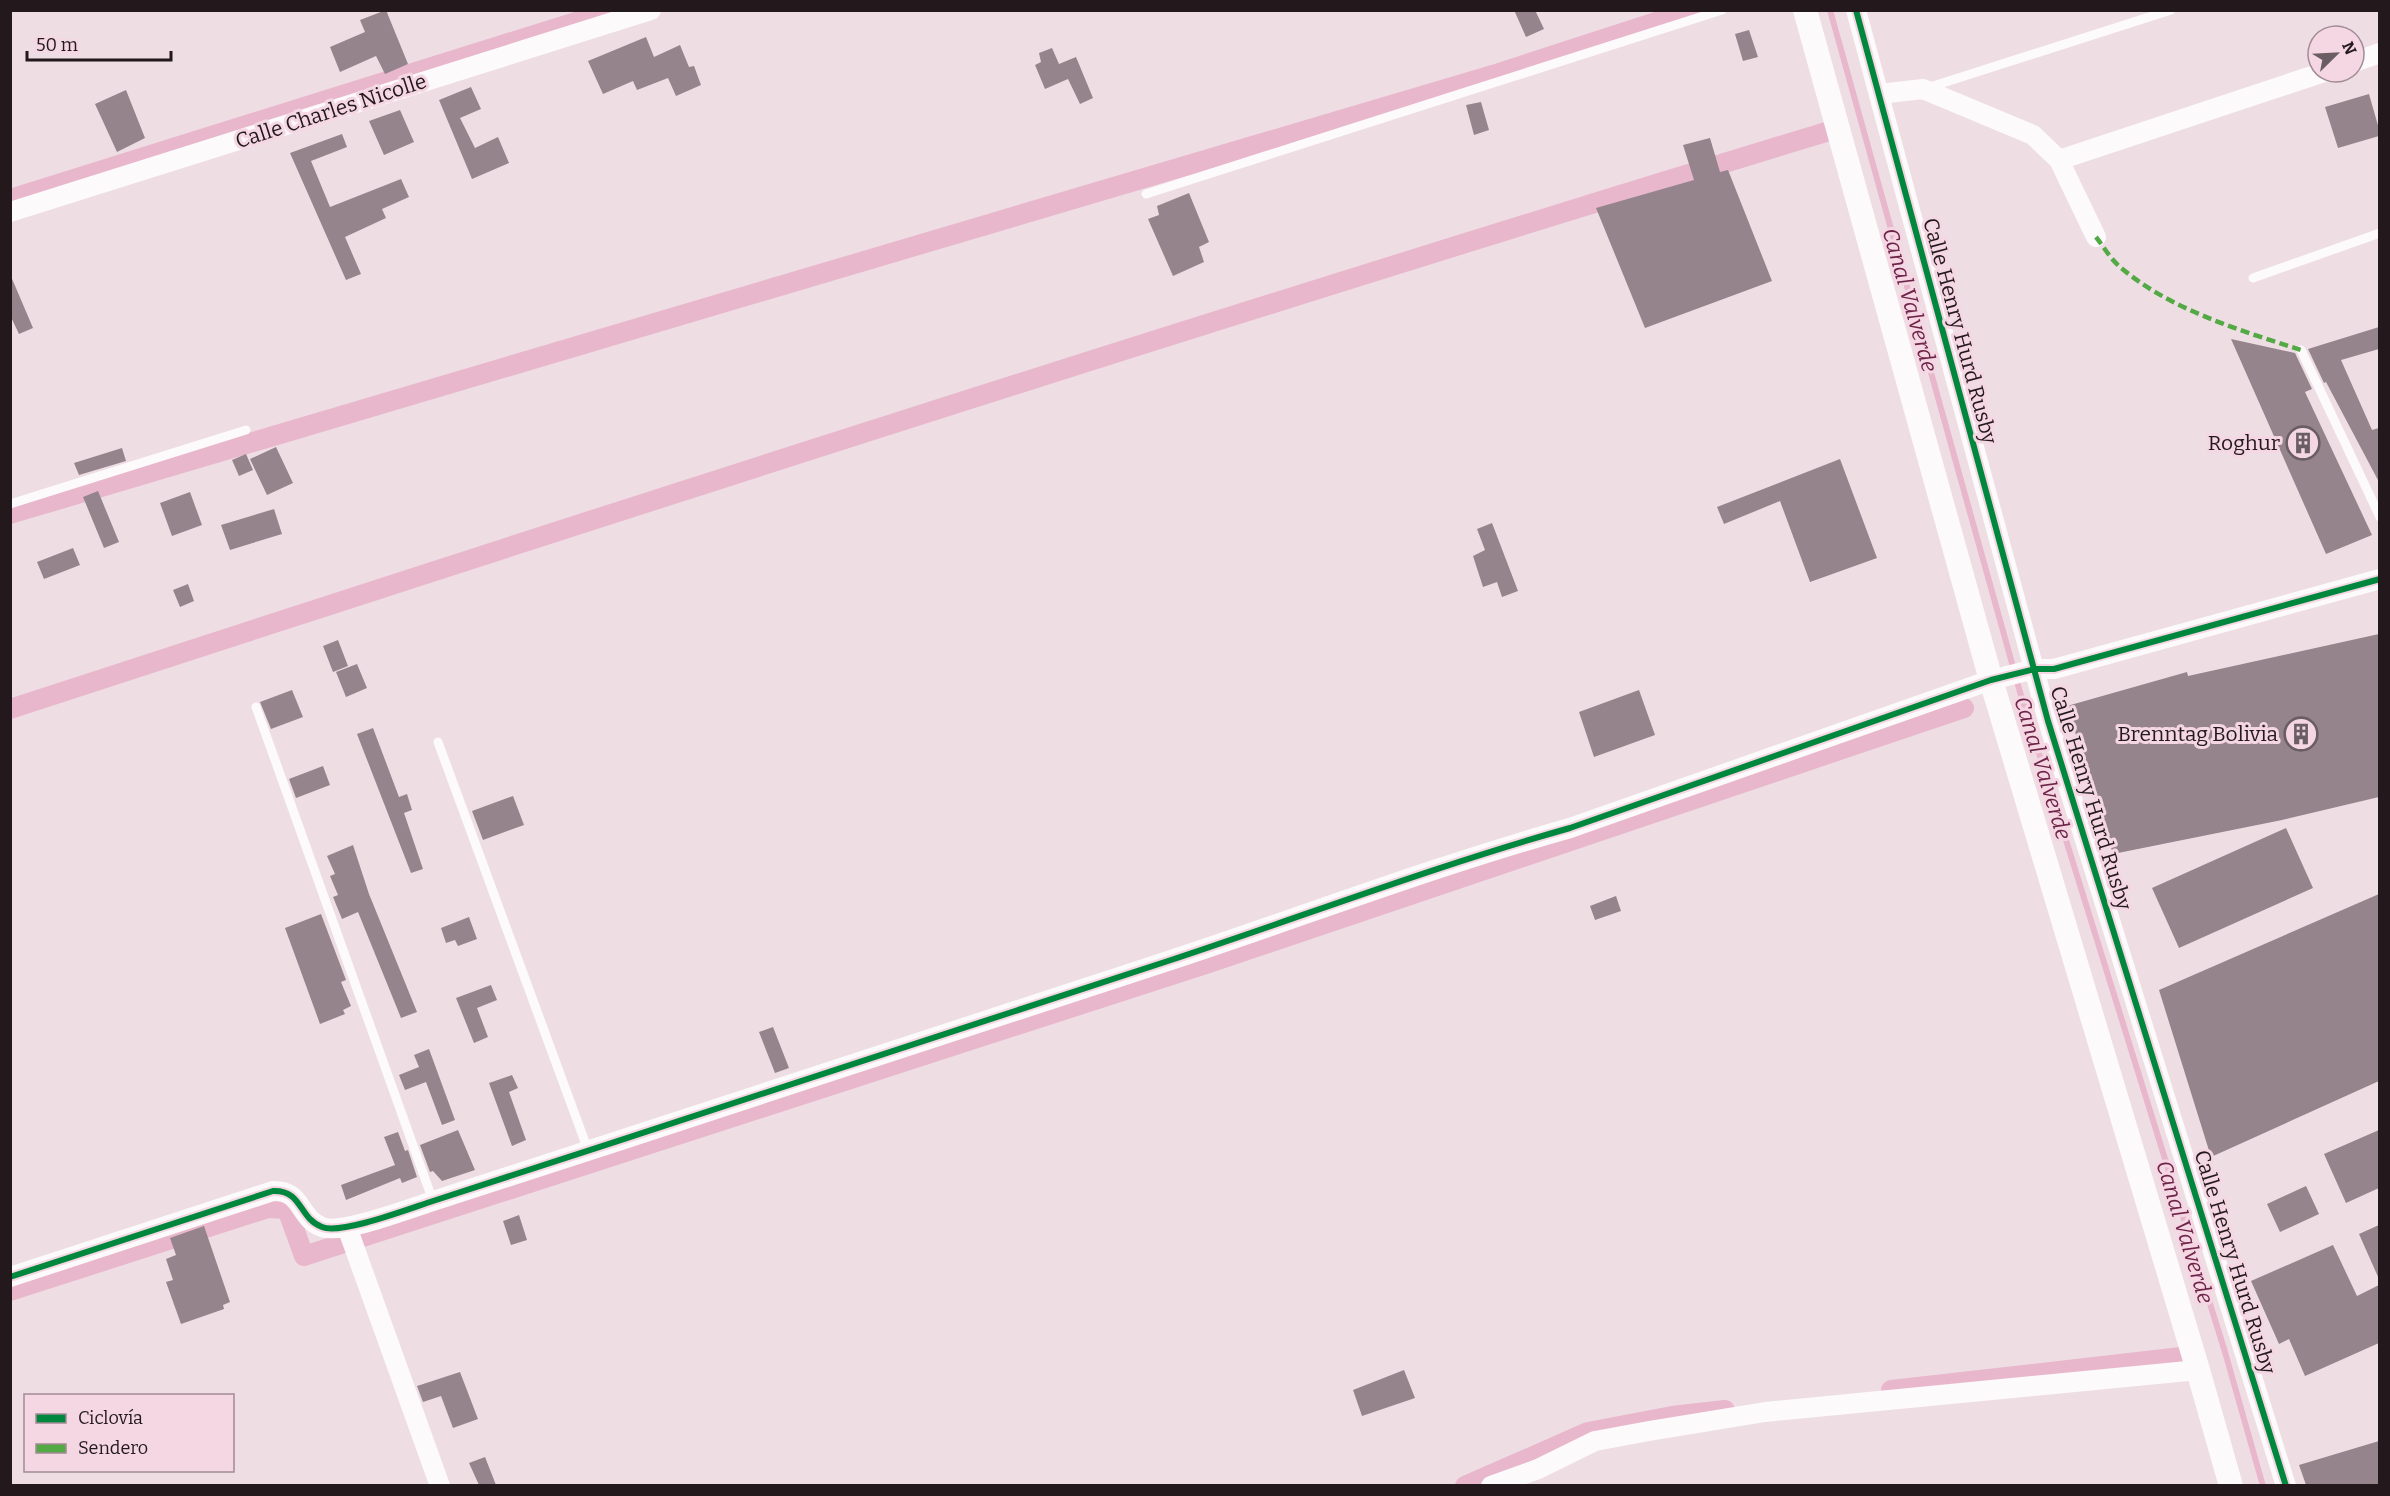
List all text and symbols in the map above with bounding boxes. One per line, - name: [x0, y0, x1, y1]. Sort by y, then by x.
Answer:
- scale bar: [27, 24, 171, 62]
- north arrow: [2306, 24, 2366, 84]
- text: 50 m: [36, 34, 78, 56]
- text: N: [2338, 39, 2360, 58]
- street label: Calle Charles Nicolle: [232, 68, 430, 154]
- street label: Calle Henry Hurd Rusby: [1917, 215, 2003, 448]
- water label: Canal Valverde: [1877, 225, 1943, 375]
- building icon: Roghur: [2285, 425, 2321, 461]
- place label: Roghur: [2208, 430, 2280, 456]
- street label: Calle Henry Hurd Rusby: [2045, 683, 2138, 914]
- water label: Canal Valverde: [2008, 693, 2078, 843]
- building icon: Brenntag Bolivia: [2283, 716, 2319, 752]
- place label: Brenntag Bolivia: [2118, 721, 2279, 747]
- street label: Calle Henry Hurd Rusby: [2189, 1147, 2282, 1378]
- water label: Canal Valverde: [2150, 1157, 2220, 1307]
- legend: [24, 1394, 234, 1472]
- text: Ciclovía: [78, 1407, 143, 1429]
- text: Sendero: [78, 1437, 148, 1459]

